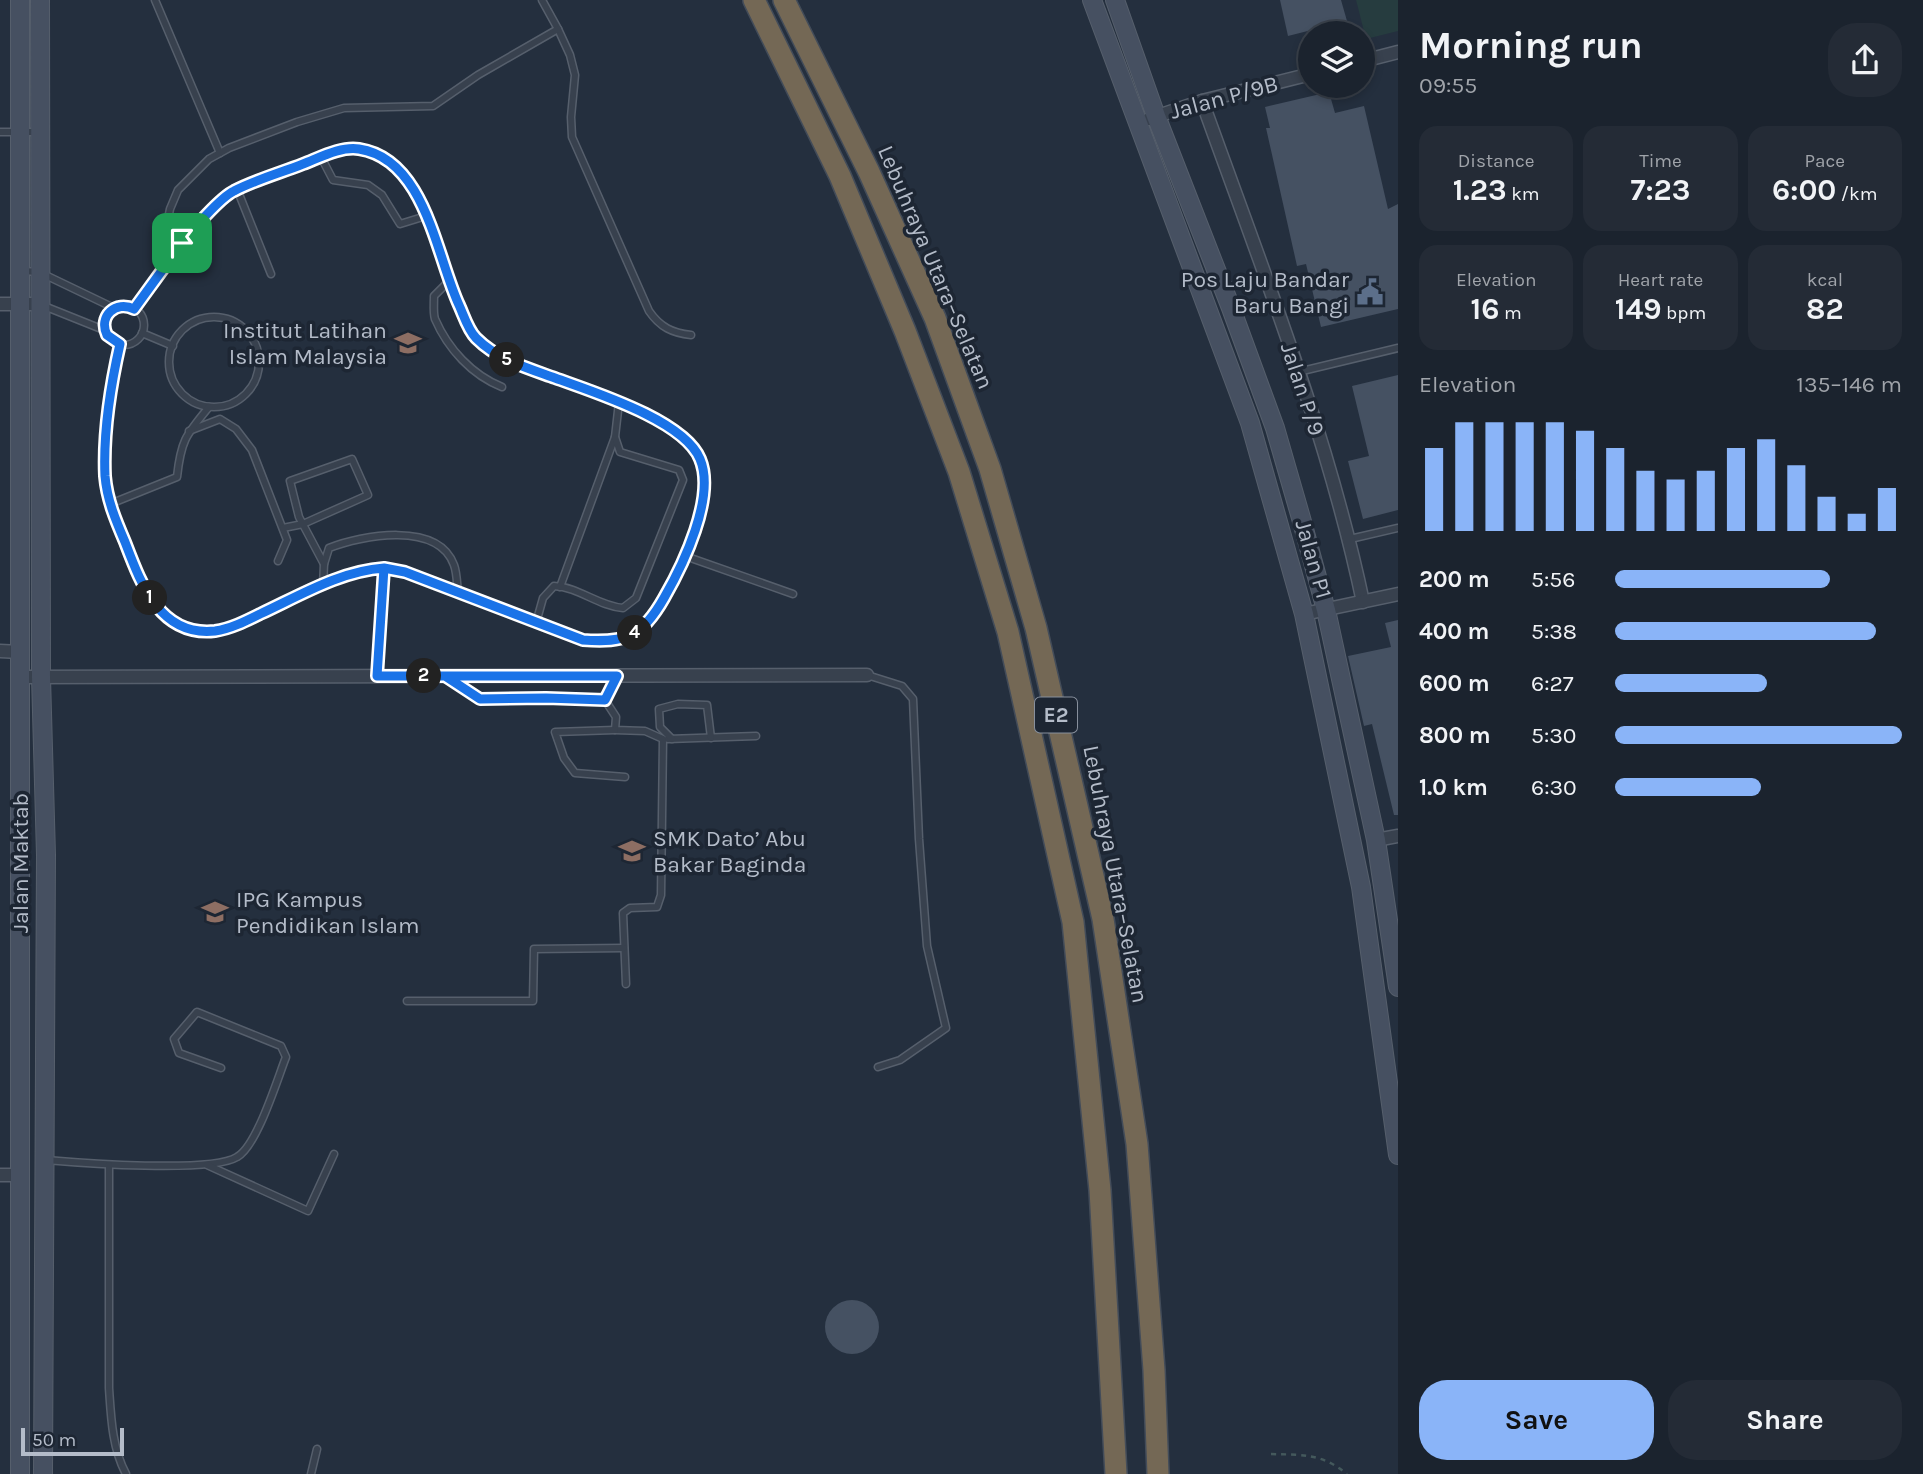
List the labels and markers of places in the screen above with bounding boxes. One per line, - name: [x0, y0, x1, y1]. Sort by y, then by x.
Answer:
- pin: [152, 213, 212, 273]
- place label: Pos Laju Bandar Baru Bangi: [1181, 266, 1350, 319]
- public building icon: Pos Laju Bandar Baru Bangi: [1355, 277, 1385, 307]
- place label: Institut Latihan Islam Malaysia: [223, 317, 387, 370]
- school or university icon: Institut Latihan Islam Malaysia: [393, 328, 423, 358]
- pin: 5: [490, 342, 524, 378]
- pin: 1: [132, 580, 168, 616]
- pin: 4: [618, 616, 652, 650]
- pin: 2: [406, 658, 442, 694]
- place label: SMK Dato’ Abu Bakar Baginda: [653, 825, 806, 878]
- school or university icon: SMK Dato’ Abu Bakar Baginda: [617, 836, 647, 866]
- place label: IPG Kampus Pendidikan Islam: [236, 886, 420, 939]
- school or university icon: IPG Kampus Pendidikan Islam: [200, 897, 230, 927]

